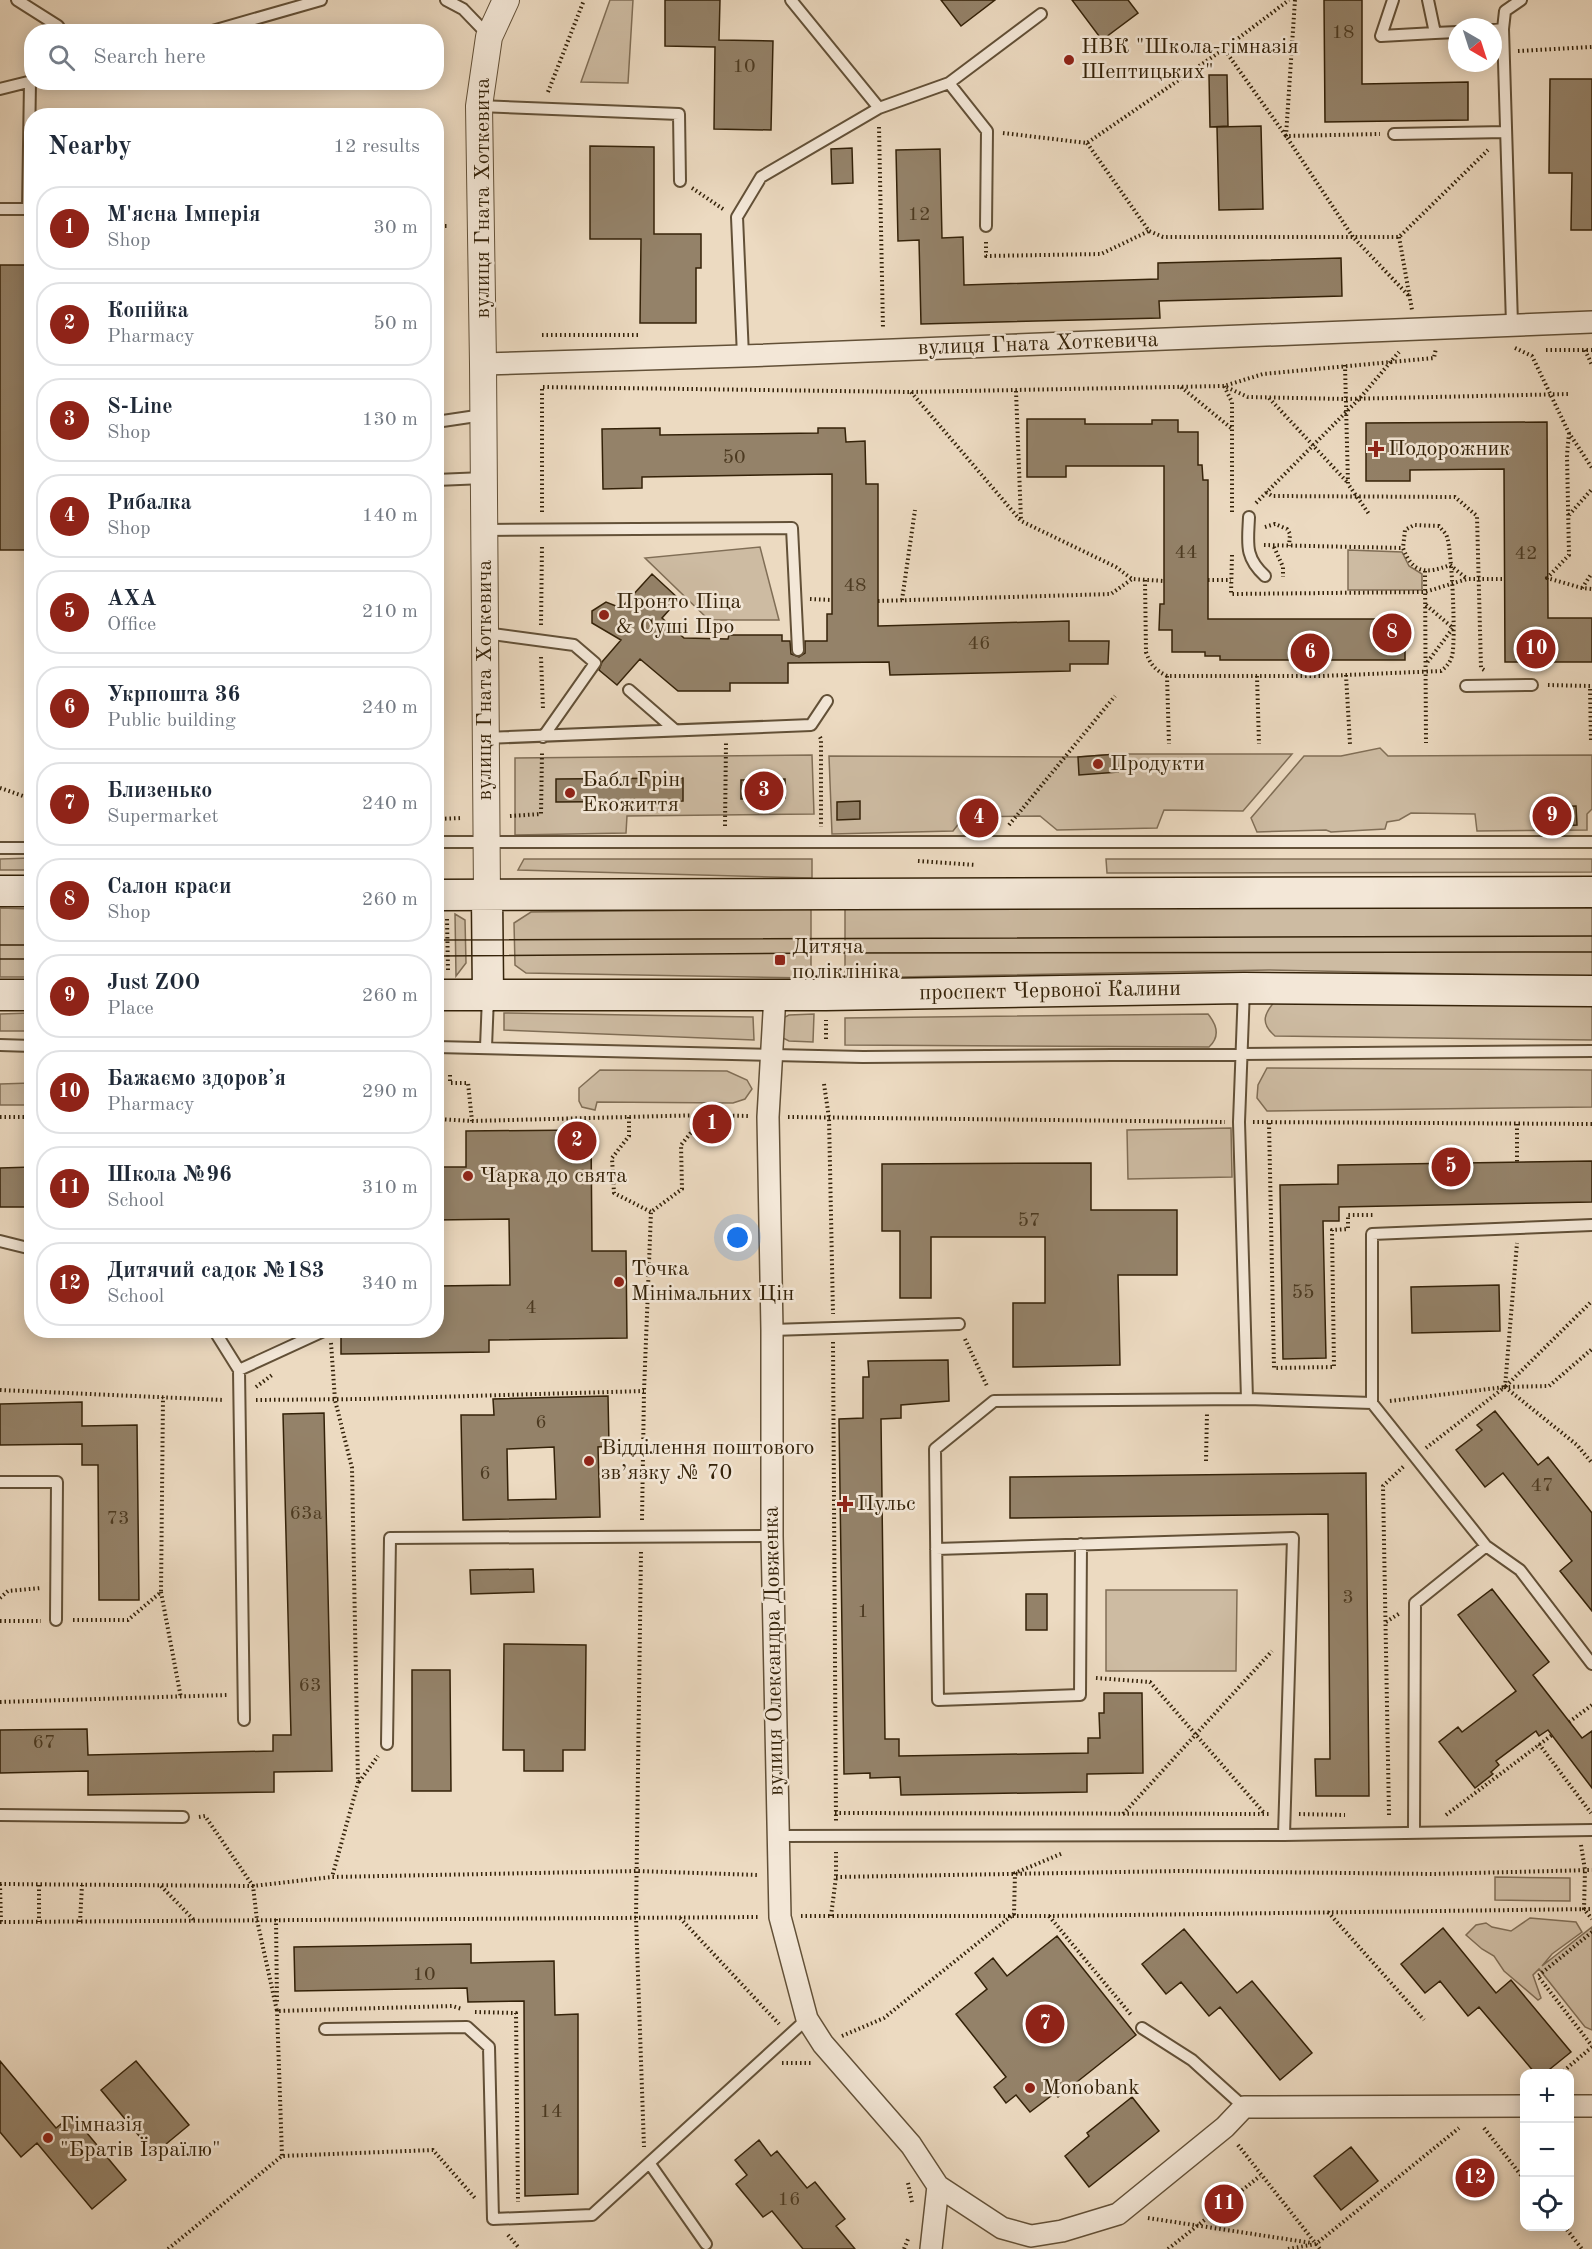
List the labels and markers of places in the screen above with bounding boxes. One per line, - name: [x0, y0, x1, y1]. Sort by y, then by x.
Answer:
- place label: НВК "Школа-гімназія Шептицьких": [1081, 36, 1299, 83]
- marker: НВК "Школа-гімназія Шептицьких": [1062, 53, 1076, 67]
- place label: Подорожник: [1388, 438, 1510, 460]
- marker: Подорожник: [1369, 442, 1383, 456]
- place label: Пронто Піца & Суші Про: [616, 591, 741, 638]
- marker: Пронто Піца & Суші Про: [597, 608, 611, 622]
- pin: 8: [1372, 610, 1412, 656]
- pin: 10: [1516, 626, 1556, 672]
- pin: 6: [1290, 630, 1330, 676]
- place label: Продукти: [1110, 753, 1205, 775]
- marker: Продукти: [1091, 757, 1105, 771]
- pin: 3: [744, 768, 783, 814]
- place label: Бабл Грін Eкожиття: [582, 769, 680, 816]
- marker: Бабл Грін Eкожиття: [563, 786, 577, 800]
- pin: 9: [1532, 794, 1572, 838]
- pin: 4: [960, 796, 998, 840]
- place label: Дитяча поліклініка: [792, 936, 900, 983]
- marker: Дитяча поліклініка: [773, 953, 787, 967]
- pin: 1: [692, 1102, 732, 1146]
- pin: 2: [558, 1118, 596, 1164]
- pin: 5: [1432, 1144, 1470, 1190]
- place label: Чарка до свята: [480, 1165, 627, 1187]
- marker: Чарка до свята: [461, 1169, 475, 1183]
- place label: Точка Мінімальних Цін: [631, 1258, 794, 1305]
- marker: Точка Мінімальних Цін: [612, 1275, 626, 1289]
- place label: Відділення поштового зв’язку № 70: [601, 1437, 814, 1484]
- marker: Відділення поштового зв’язку № 70: [582, 1454, 596, 1468]
- place label: Пульс: [857, 1493, 916, 1515]
- marker: Пульс: [838, 1497, 852, 1511]
- pin: 7: [1026, 2002, 1064, 2046]
- place label: Monobank: [1042, 2077, 1140, 2099]
- marker: Monobank: [1023, 2081, 1037, 2095]
- place label: Гімназія "Братів Їзраїлю": [60, 2114, 221, 2161]
- marker: Гімназія "Братів Їзраїлю": [41, 2131, 55, 2145]
- pin: 12: [1456, 2156, 1494, 2200]
- pin: 11: [1204, 2182, 1244, 2226]

